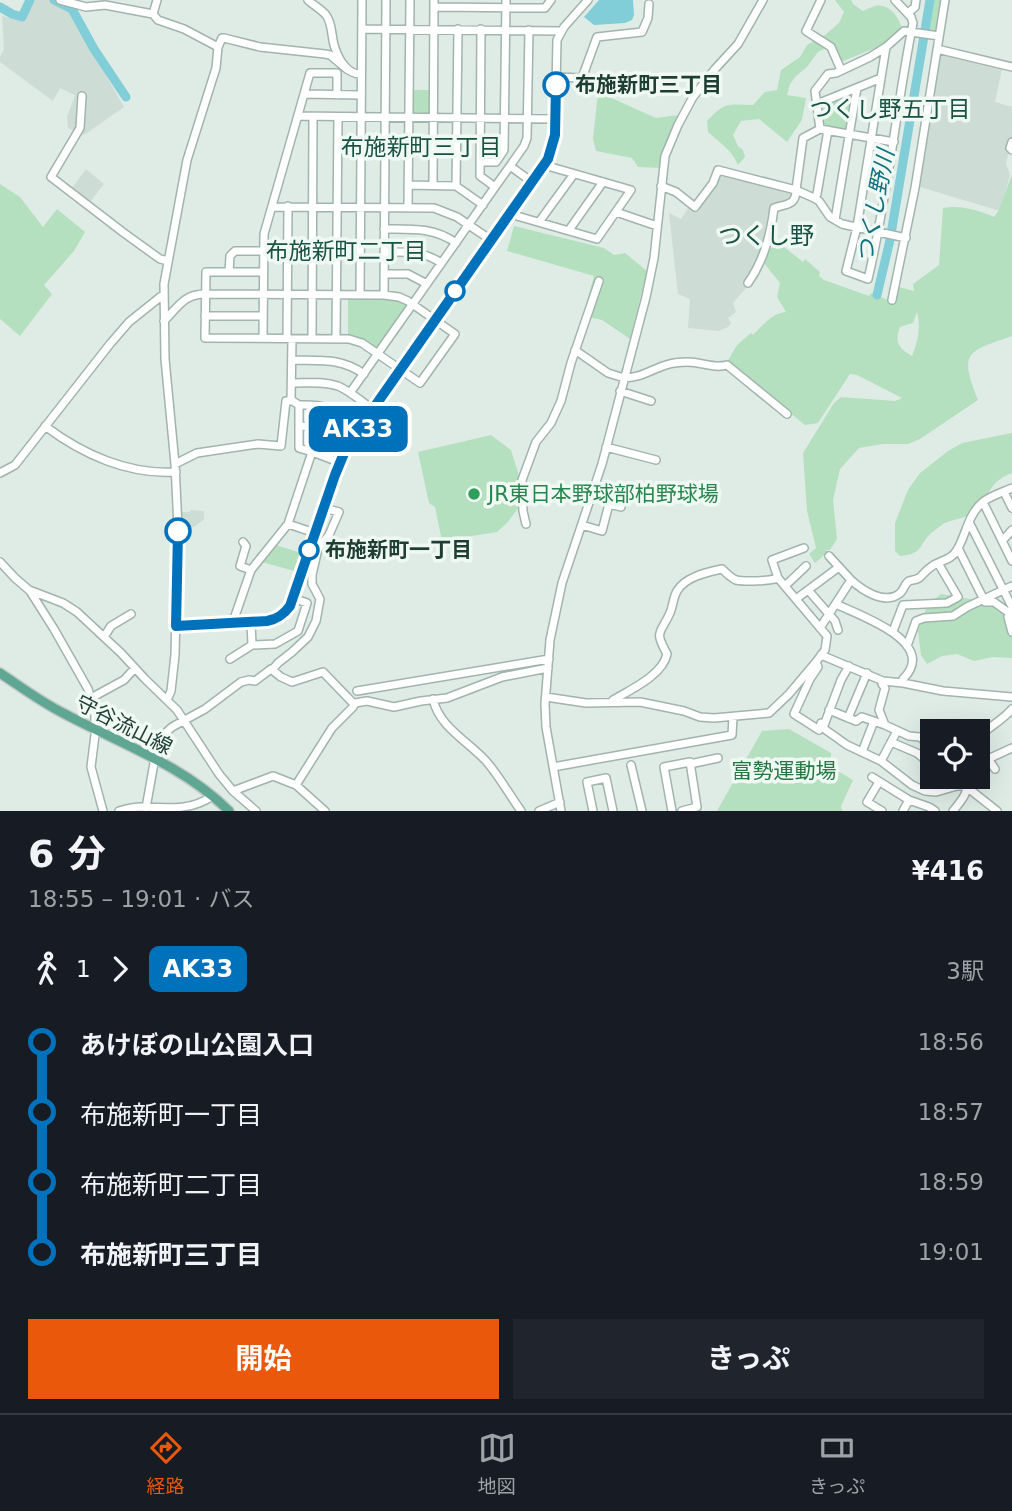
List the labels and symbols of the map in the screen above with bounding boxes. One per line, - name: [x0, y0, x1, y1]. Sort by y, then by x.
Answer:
- marker: 布施新町三丁目: [543, 72, 569, 98]
- place label: 布施新町三丁目: [575, 73, 722, 97]
- district label: つくし野五丁目: [810, 96, 971, 122]
- district label: 布施新町三丁目: [341, 134, 502, 160]
- water label: つくし野川: [851, 144, 899, 265]
- district label: つくし野: [718, 222, 814, 250]
- district label: 布施新町二丁目: [266, 238, 427, 264]
- unlabelled marker: [445, 281, 465, 301]
- line badge: AK33: [309, 406, 407, 452]
- place label: JR東日本野球部柏野球場: [486, 482, 719, 506]
- marker: JR東日本野球部柏野球場: [466, 486, 482, 502]
- unlabelled marker: [165, 518, 191, 544]
- place label: 布施新町一丁目: [325, 538, 472, 562]
- marker: 布施新町一丁目: [299, 540, 319, 560]
- street label: 守谷流山線: [72, 690, 176, 760]
- park label: 富勢運動場: [732, 759, 837, 783]

